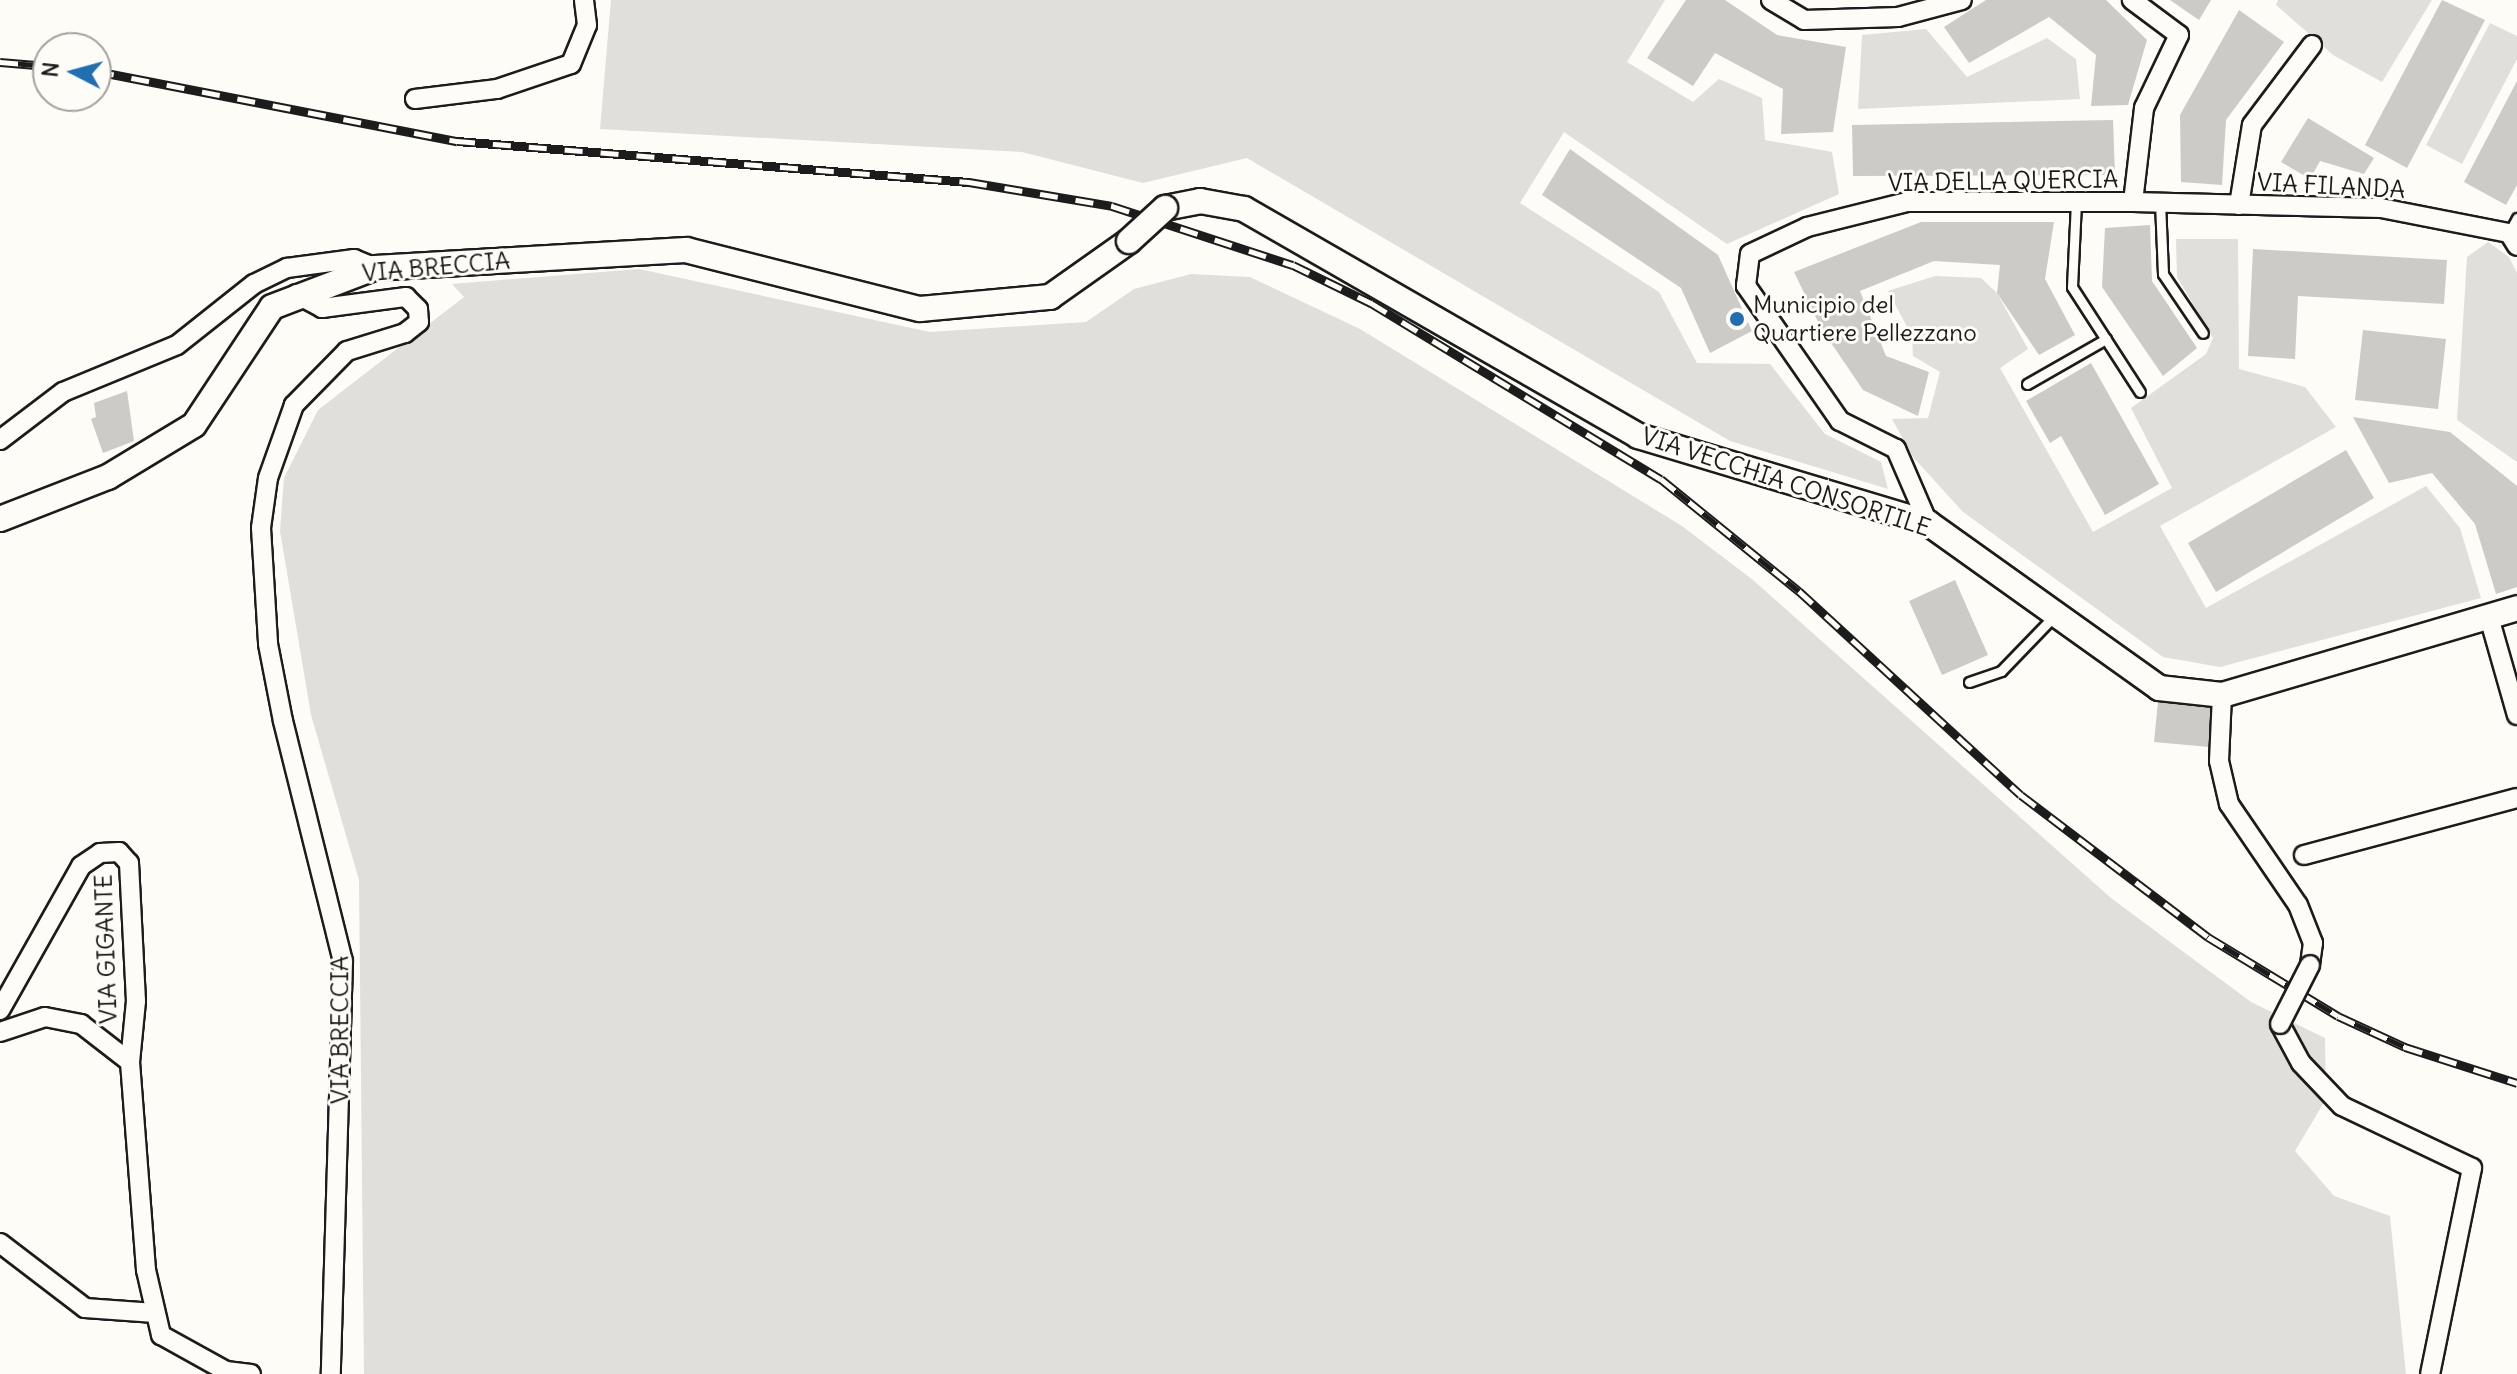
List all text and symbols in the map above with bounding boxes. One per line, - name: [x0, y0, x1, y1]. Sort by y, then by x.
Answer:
- north arrow: [32, 32, 112, 112]
- text: N: [35, 61, 65, 79]
- street label: VIA DELLA QUERCIA: [1888, 165, 2118, 197]
- street label: VIA FILANDA: [2256, 168, 2406, 204]
- street label: VIA BRECCIA: [361, 246, 511, 288]
- place label: Municipio del Quartiere Pellezzano: [1753, 291, 1977, 347]
- marker: Municipio del Quartiere Pellezzano: [1728, 310, 1746, 328]
- street label: VIA VECCHIA CONSORTILE: [1638, 422, 1934, 542]
- street label: VIA GIGANTE: [89, 874, 123, 1024]
- street label: VIA BRECCIA: [326, 956, 354, 1104]

